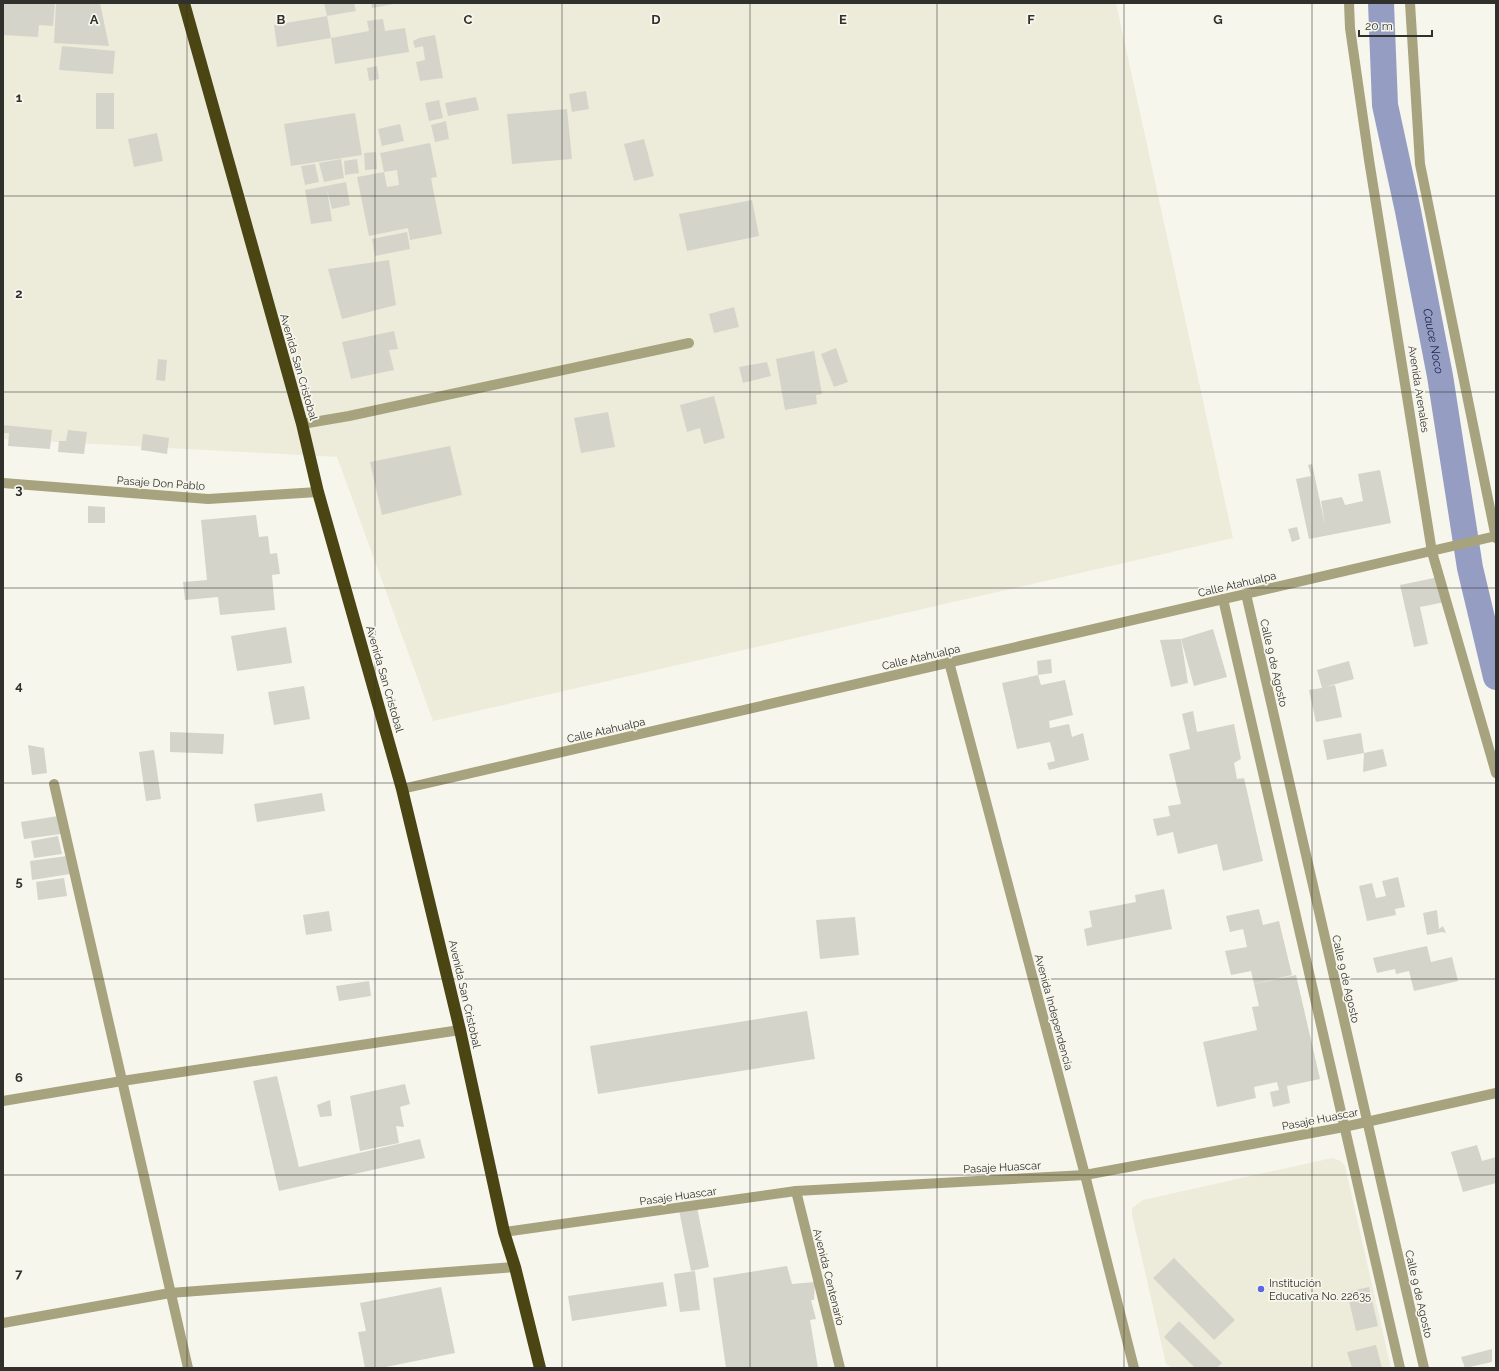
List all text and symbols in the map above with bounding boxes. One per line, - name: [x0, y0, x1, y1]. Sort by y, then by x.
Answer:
- text: A: [90, 12, 99, 27]
- text: B: [277, 12, 286, 27]
- text: C: [464, 12, 473, 27]
- text: D: [651, 12, 661, 27]
- text: E: [839, 12, 847, 27]
- text: F: [1027, 12, 1035, 27]
- text: G: [1213, 12, 1223, 27]
- scale bar: [1359, 12, 1432, 38]
- text: 20 m: [1365, 19, 1393, 33]
- text: 1: [16, 90, 23, 105]
- text: 2: [15, 286, 23, 301]
- water label: Cauce Noco: [1420, 307, 1446, 375]
- street label: Avenida San Cristobal: [277, 312, 320, 422]
- street label: Avenida Arenales: [1405, 345, 1432, 434]
- street label: Pasaje Don Pablo: [116, 474, 206, 493]
- text: 3: [15, 482, 23, 497]
- street label: Calle Atahualpa: [1197, 569, 1278, 600]
- street label: Calle 9 de Agosto: [1257, 618, 1290, 709]
- street label: Avenida San Cristobal: [363, 624, 406, 734]
- street label: Calle Atahualpa: [881, 642, 962, 673]
- text: 4: [15, 678, 23, 693]
- street label: Calle Atahualpa: [566, 715, 647, 746]
- text: 5: [15, 874, 23, 889]
- street label: Calle 9 de Agosto: [1329, 934, 1362, 1025]
- street label: Avenida San Cristobal: [446, 939, 483, 1049]
- street label: Avenida Independencia: [1032, 953, 1075, 1072]
- text: 6: [15, 1070, 23, 1085]
- street label: Pasaje Huascar: [1281, 1106, 1360, 1133]
- street label: Pasaje Huascar: [963, 1159, 1041, 1176]
- street label: Pasaje Huascar: [639, 1185, 718, 1208]
- street label: Avenida Centenario: [810, 1227, 847, 1327]
- street label: Calle 9 de Agosto: [1402, 1249, 1435, 1340]
- text: 7: [15, 1266, 23, 1281]
- place label: Institución Educativa No. 22635: [1269, 1277, 1371, 1303]
- marker: Institución Educativa No. 22635: [1256, 1284, 1266, 1294]

